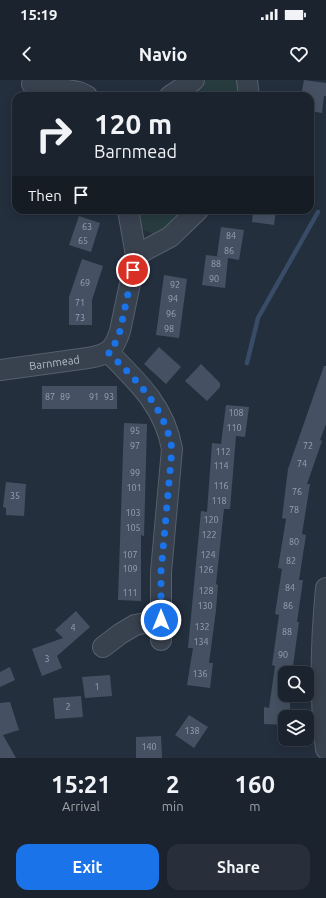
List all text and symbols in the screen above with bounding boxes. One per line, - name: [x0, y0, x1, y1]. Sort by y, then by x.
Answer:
- text: 15:19: [20, 6, 58, 23]
- icon: back: [16, 43, 38, 65]
- icon: heart: [288, 43, 310, 65]
- text: Navio: [139, 44, 187, 64]
- icon: right: [28, 108, 80, 160]
- text: 120 m: [94, 108, 172, 139]
- text: Barnmead: [94, 141, 177, 161]
- icon: arrive: [70, 184, 92, 206]
- text: Then: [28, 187, 62, 204]
- house number: 63: [82, 222, 92, 232]
- house number: 84: [226, 231, 236, 241]
- house number: 65: [78, 236, 88, 246]
- house number: 86: [224, 246, 234, 256]
- pin: [116, 253, 150, 287]
- icon: arrive: [122, 259, 144, 281]
- house number: 88: [211, 259, 221, 269]
- house number: 90: [209, 274, 219, 284]
- house number: 69: [80, 278, 90, 288]
- house number: 92: [170, 280, 180, 290]
- house number: 94: [168, 294, 178, 304]
- house number: 71: [75, 298, 85, 308]
- house number: 96: [166, 309, 176, 319]
- house number: 73: [75, 313, 85, 323]
- house number: 98: [164, 324, 174, 334]
- street label: Barnmead: [29, 353, 80, 372]
- house number: 87: [45, 392, 55, 402]
- house number: 89: [60, 392, 70, 402]
- house number: 91: [89, 392, 99, 402]
- house number: 93: [104, 392, 114, 402]
- house number: 108: [228, 408, 244, 418]
- house number: 110: [226, 423, 242, 433]
- house number: 95: [130, 426, 140, 436]
- house number: 97: [130, 441, 140, 451]
- house number: 72: [303, 441, 313, 451]
- house number: 112: [215, 447, 231, 457]
- house number: 74: [297, 459, 307, 469]
- house number: 114: [213, 461, 229, 471]
- house number: 99: [130, 468, 140, 478]
- house number: 116: [213, 481, 229, 491]
- house number: 101: [126, 483, 142, 493]
- house number: 76: [292, 487, 302, 497]
- house number: 35: [10, 491, 20, 501]
- house number: 118: [211, 496, 227, 506]
- house number: 78: [289, 505, 299, 515]
- house number: 103: [125, 508, 141, 518]
- house number: 120: [203, 515, 219, 525]
- house number: 105: [125, 523, 141, 533]
- house number: 122: [201, 530, 217, 540]
- house number: 80: [289, 537, 299, 547]
- house number: 107: [122, 550, 138, 560]
- house number: 124: [200, 550, 216, 560]
- house number: 82: [286, 556, 296, 566]
- house number: 109: [122, 564, 138, 574]
- house number: 126: [198, 565, 214, 575]
- house number: 84: [285, 583, 295, 593]
- house number: 128: [198, 586, 214, 596]
- house number: 111: [122, 588, 138, 598]
- position arrow: [140, 599, 182, 641]
- house number: 130: [197, 601, 213, 611]
- house number: 86: [283, 601, 293, 611]
- house number: 132: [194, 622, 210, 632]
- house number: 4: [70, 623, 76, 633]
- house number: 88: [282, 627, 292, 637]
- house number: 134: [193, 637, 209, 647]
- house number: 90: [278, 650, 288, 660]
- house number: 3: [44, 654, 50, 664]
- map controls: [278, 666, 314, 746]
- button: search: [278, 666, 314, 702]
- house number: 136: [192, 669, 208, 679]
- house number: 1: [94, 682, 100, 692]
- house number: 2: [65, 702, 71, 712]
- button: layers: [278, 710, 314, 746]
- house number: 138: [184, 726, 200, 736]
- house number: 140: [141, 742, 157, 752]
- text: 15:21: [51, 771, 111, 798]
- text: 2: [166, 771, 179, 798]
- text: 160: [235, 771, 275, 798]
- text: Arrival: [62, 799, 100, 813]
- text: min: [162, 799, 184, 813]
- text: m: [249, 799, 260, 813]
- button: Exit: [16, 844, 159, 890]
- button: Share: [167, 844, 310, 890]

